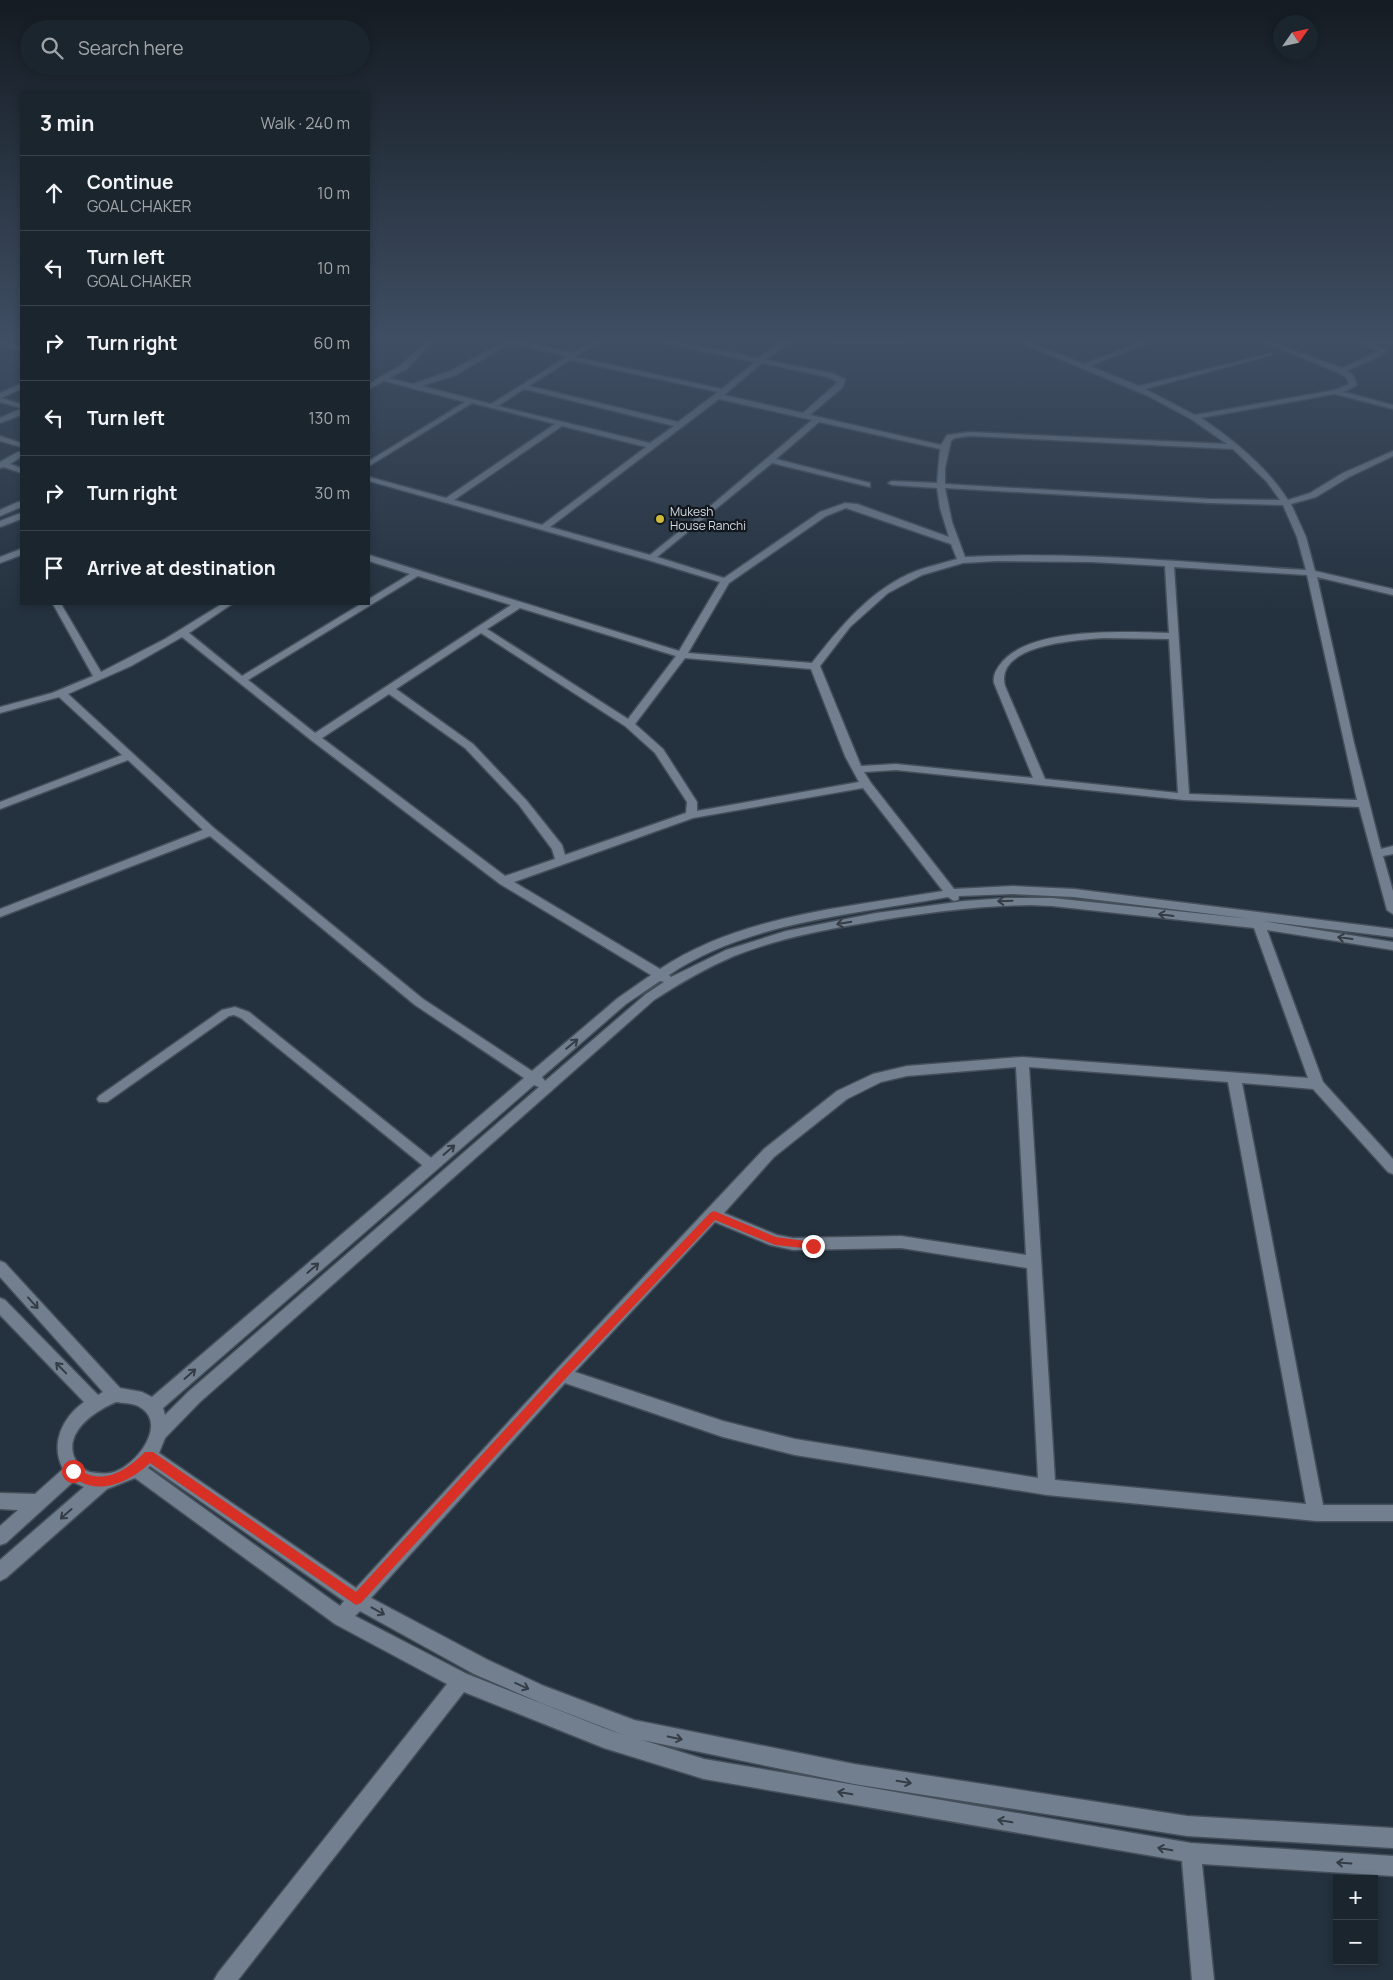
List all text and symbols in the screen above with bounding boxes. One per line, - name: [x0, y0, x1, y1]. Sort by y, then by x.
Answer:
- north arrow: [1273, 15, 1318, 60]
- search box: [20, 20, 370, 75]
- icon: search: [38, 34, 66, 62]
- text: Search here: [78, 35, 184, 61]
- text: 3 min: [40, 109, 94, 137]
- text: Walk · 240 m: [260, 112, 350, 134]
- text: Continue: [87, 169, 173, 195]
- icon: ahead: [40, 179, 68, 207]
- text: 10 m: [317, 182, 350, 204]
- text: GOAL CHAKER: [87, 195, 191, 217]
- text: Turn left: [87, 244, 165, 270]
- icon: left: [40, 254, 68, 282]
- text: 10 m: [317, 257, 350, 279]
- text: GOAL CHAKER: [87, 270, 191, 292]
- icon: right: [40, 329, 68, 357]
- text: Turn right: [87, 330, 177, 356]
- text: 60 m: [314, 332, 350, 354]
- icon: left: [40, 404, 68, 432]
- text: Turn left: [87, 405, 165, 431]
- text: 130 m: [308, 407, 350, 429]
- icon: right: [40, 479, 68, 507]
- text: Turn right: [87, 480, 177, 506]
- text: 30 m: [315, 482, 350, 504]
- place label: Mukesh House Ranchi: [670, 503, 746, 534]
- marker: Mukesh House Ranchi: [654, 513, 666, 525]
- icon: arrive: [40, 554, 68, 582]
- text: Arrive at destination: [87, 555, 276, 581]
- one-way arrow: [997, 896, 1013, 906]
- one-way arrow: [1159, 910, 1175, 920]
- one-way arrow: [836, 918, 852, 928]
- one-way arrow: [1337, 933, 1353, 943]
- one-way arrow: [566, 1038, 579, 1049]
- one-way arrow: [442, 1144, 455, 1155]
- route end: [802, 1235, 825, 1258]
- one-way arrow: [306, 1262, 319, 1273]
- one-way arrow: [27, 1297, 39, 1310]
- one-way arrow: [55, 1362, 67, 1374]
- one-way arrow: [184, 1368, 197, 1380]
- route start: [62, 1460, 85, 1483]
- one-way arrow: [60, 1508, 73, 1519]
- one-way arrow: [370, 1606, 385, 1616]
- one-way arrow: [514, 1681, 529, 1691]
- one-way arrow: [667, 1734, 683, 1743]
- one-way arrow: [895, 1777, 911, 1787]
- one-way arrow: [837, 1788, 853, 1798]
- one-way arrow: [997, 1815, 1013, 1825]
- one-way arrow: [1157, 1843, 1173, 1853]
- one-way arrow: [1337, 1858, 1353, 1867]
- map controls: [1333, 1875, 1378, 1965]
- button: +: [1333, 1875, 1378, 1920]
- button: −: [1333, 1920, 1378, 1965]

